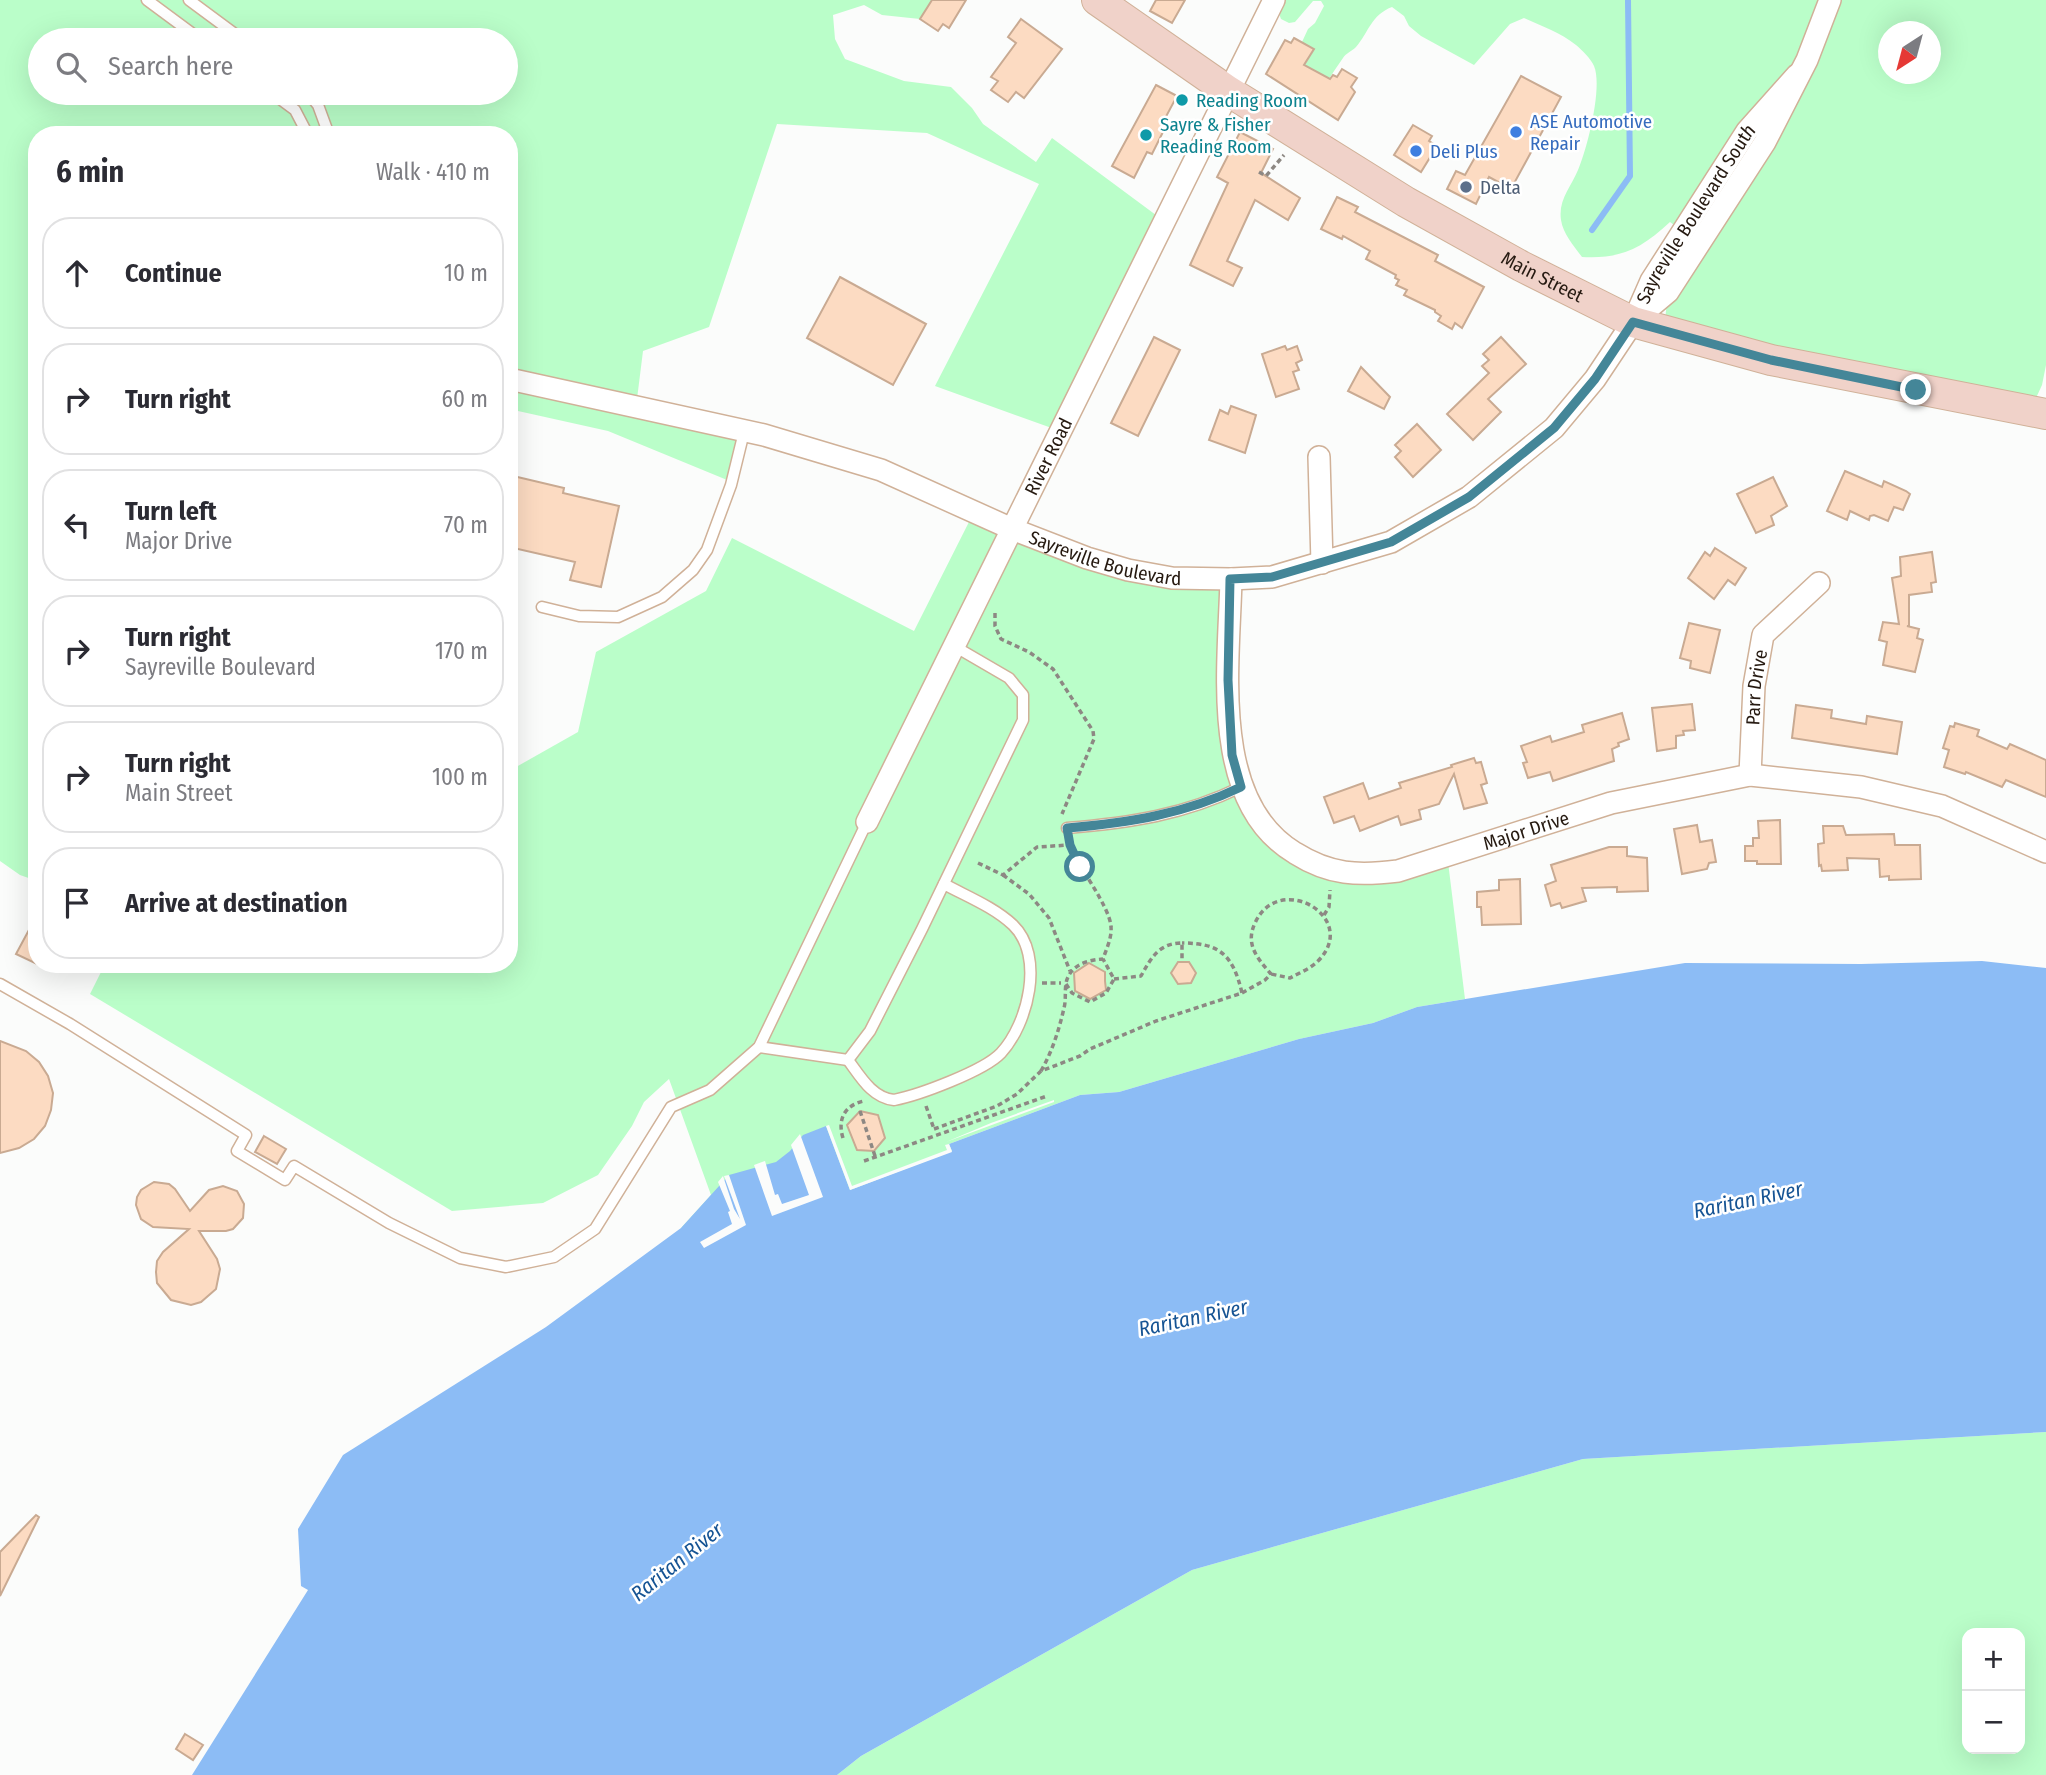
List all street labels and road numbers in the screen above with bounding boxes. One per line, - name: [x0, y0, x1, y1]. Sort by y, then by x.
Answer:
- street label: Sayreville Boulevard South: [1631, 119, 1760, 307]
- street label: Main Street: [1498, 246, 1588, 307]
- street label: River Road: [1019, 414, 1077, 499]
- street label: Sayreville Boulevard: [1026, 525, 1181, 590]
- street label: Parr Drive: [1741, 648, 1772, 726]
- street label: Major Drive: [1480, 806, 1572, 855]

